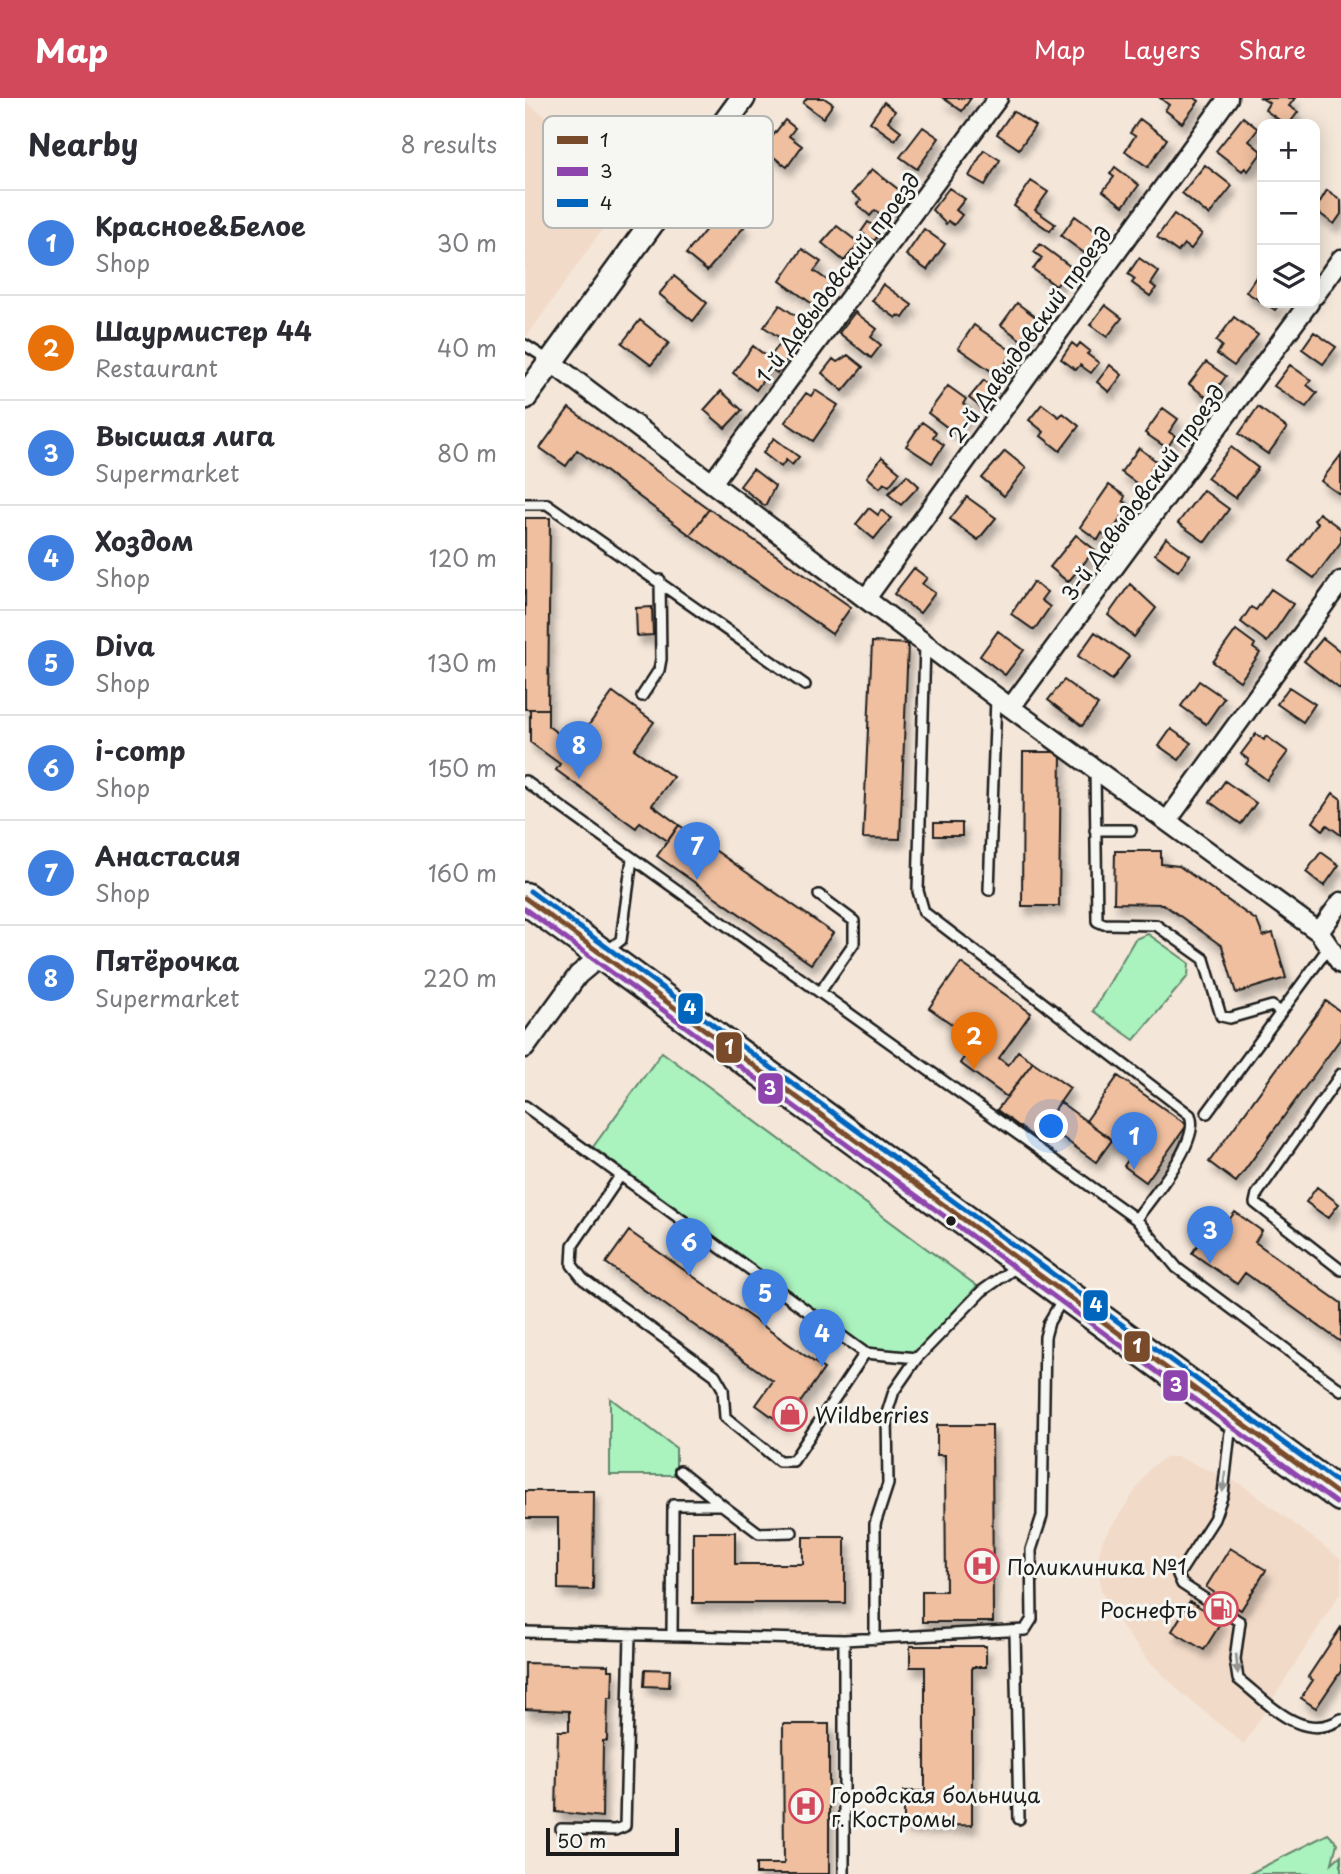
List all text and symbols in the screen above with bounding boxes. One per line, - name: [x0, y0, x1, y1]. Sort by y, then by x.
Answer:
- text: Map: [35, 24, 108, 74]
- text: Map: [1034, 31, 1085, 67]
- text: Layers: [1123, 31, 1200, 67]
- text: Share: [1238, 31, 1306, 67]
- legend: [543, 116, 773, 228]
- map controls: [1257, 119, 1320, 308]
- button: +: [1257, 119, 1320, 182]
- text: Nearby: [28, 121, 138, 166]
- text: 1: [600, 125, 609, 153]
- text: 8 results: [401, 126, 497, 161]
- text: 3: [600, 156, 613, 184]
- street label: 1-й Давыдовский проезд: [747, 165, 927, 389]
- button: −: [1257, 182, 1320, 245]
- text: 4: [600, 188, 613, 216]
- text: Красное&Белое: [95, 206, 306, 245]
- street label: 2-й Давыдовский проезд: [939, 219, 1119, 449]
- text: 1: [46, 225, 57, 260]
- text: 30 m: [436, 225, 497, 260]
- text: Shop: [95, 245, 150, 280]
- button: layers: [1257, 245, 1320, 308]
- text: Шаурмистер 44: [95, 311, 312, 350]
- text: 2: [43, 330, 59, 365]
- text: 40 m: [437, 330, 497, 365]
- text: Restaurant: [95, 350, 218, 385]
- street label: 3-й Давыдовский проезд: [1052, 377, 1232, 607]
- text: Высшая лига: [95, 416, 275, 455]
- text: 3: [43, 435, 59, 470]
- text: 80 m: [437, 435, 497, 470]
- text: Supermarket: [95, 455, 239, 490]
- text: Хоздом: [95, 521, 194, 560]
- text: 4: [43, 540, 59, 575]
- text: 120 m: [429, 540, 497, 575]
- text: Shop: [95, 560, 150, 595]
- text: Diva: [95, 626, 155, 665]
- text: 5: [44, 645, 58, 680]
- text: 130 m: [427, 645, 497, 680]
- text: Shop: [95, 665, 150, 700]
- pin: 8: [556, 721, 602, 779]
- text: i-comp: [95, 731, 185, 770]
- text: 6: [43, 750, 59, 785]
- text: 150 m: [428, 750, 497, 785]
- text: Shop: [95, 770, 150, 805]
- pin: 7: [674, 822, 720, 880]
- text: Анастасия: [95, 836, 241, 875]
- text: 7: [44, 855, 58, 890]
- text: 160 m: [428, 855, 497, 890]
- text: Shop: [95, 875, 150, 910]
- text: Пятёрочка: [95, 941, 240, 980]
- text: 8: [44, 960, 58, 995]
- text: 220 m: [423, 960, 497, 995]
- text: Supermarket: [95, 980, 239, 1015]
- line badge: 4: [677, 992, 704, 1025]
- text: 4: [684, 993, 697, 1021]
- pin: 2: [951, 1012, 997, 1070]
- line badge: 1: [715, 1031, 743, 1064]
- text: 1: [724, 1032, 734, 1060]
- line badge: 3: [757, 1072, 784, 1105]
- text: 3: [764, 1073, 776, 1101]
- your location: [1034, 1109, 1068, 1143]
- pin: 1: [1111, 1112, 1157, 1170]
- pin: 3: [1187, 1206, 1233, 1264]
- unlabelled marker: [944, 1214, 958, 1228]
- pin: 6: [666, 1218, 712, 1276]
- pin: 5: [742, 1269, 788, 1327]
- line badge: 4: [1082, 1289, 1109, 1322]
- text: 4: [1090, 1290, 1103, 1318]
- pin: 4: [799, 1309, 845, 1367]
- line badge: 1: [1123, 1330, 1151, 1363]
- text: 1: [1132, 1331, 1142, 1359]
- line badge: 3: [1162, 1369, 1189, 1402]
- text: 3: [1170, 1370, 1182, 1398]
- shop icon: Wildberries: [771, 1395, 809, 1433]
- place label: Wildberries: [815, 1398, 929, 1430]
- one-way arrow: [1219, 1471, 1230, 1493]
- hospital icon: Поликлиника №1: [963, 1547, 1001, 1585]
- place label: Поликлиника №1: [1007, 1550, 1187, 1582]
- fuel station icon: Роснефть: [1202, 1590, 1240, 1628]
- place label: Роснефть: [1100, 1593, 1197, 1625]
- one-way arrow: [1232, 1653, 1243, 1675]
- place label: Городская больница г. Костромы: [831, 1778, 1041, 1834]
- hospital icon: Городская больница г. Костромы: [787, 1787, 825, 1825]
- scale bar: [546, 1825, 679, 1857]
- text: 50 m: [557, 1826, 606, 1854]

